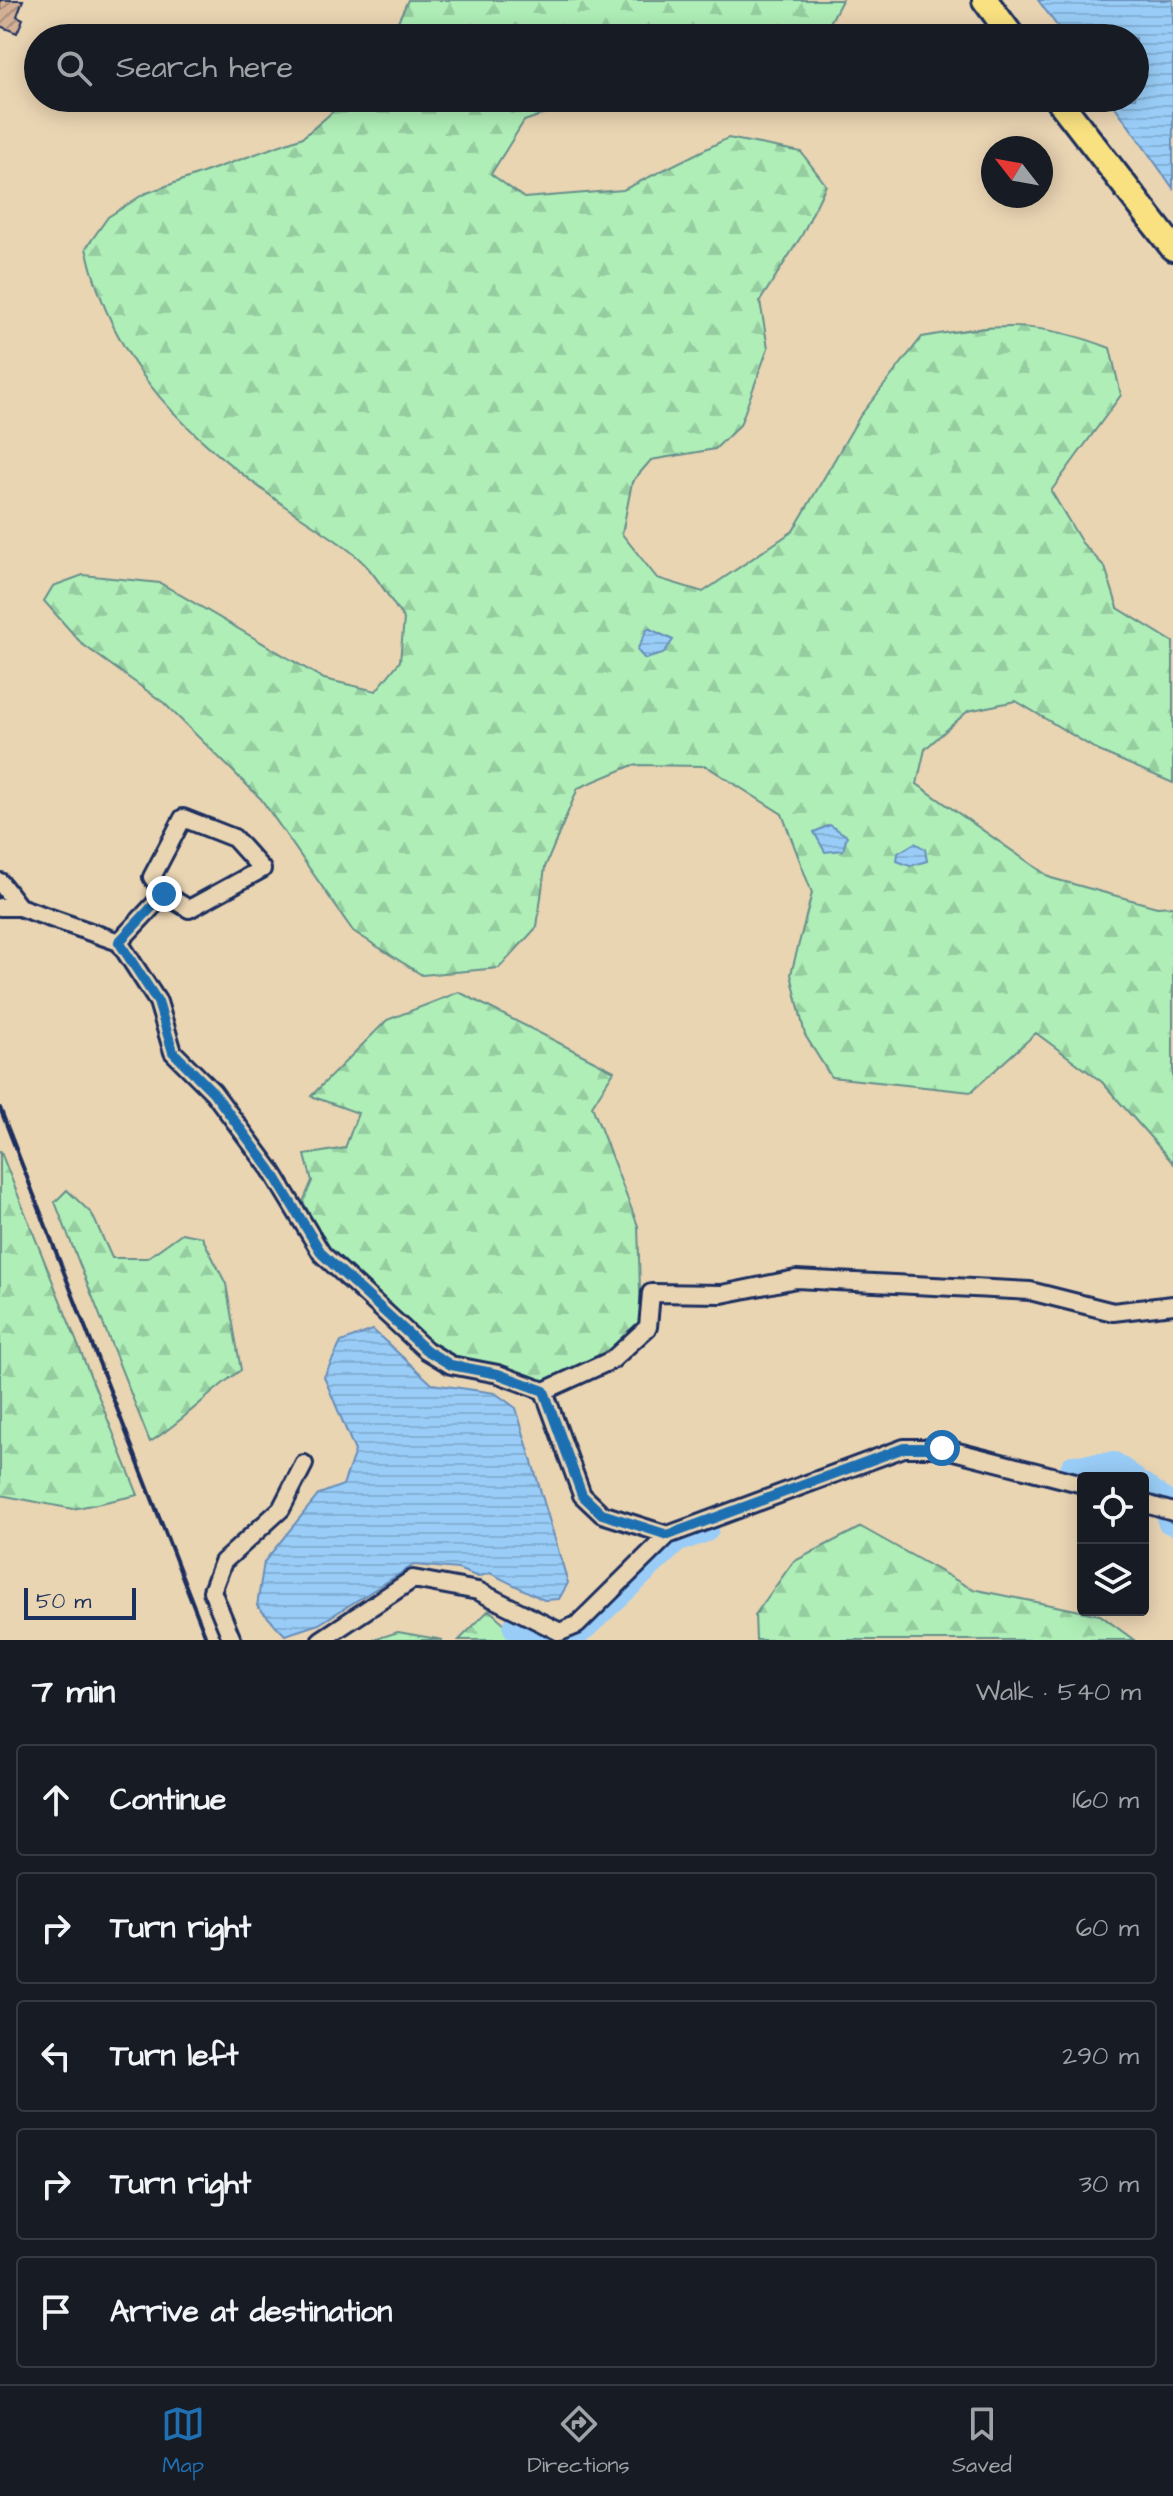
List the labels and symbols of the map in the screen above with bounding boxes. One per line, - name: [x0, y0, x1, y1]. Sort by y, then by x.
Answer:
- north arrow: [981, 136, 1053, 208]
- route end: [146, 876, 182, 912]
- route start: [924, 1430, 960, 1466]
- scale bar: [24, 1584, 136, 1620]

